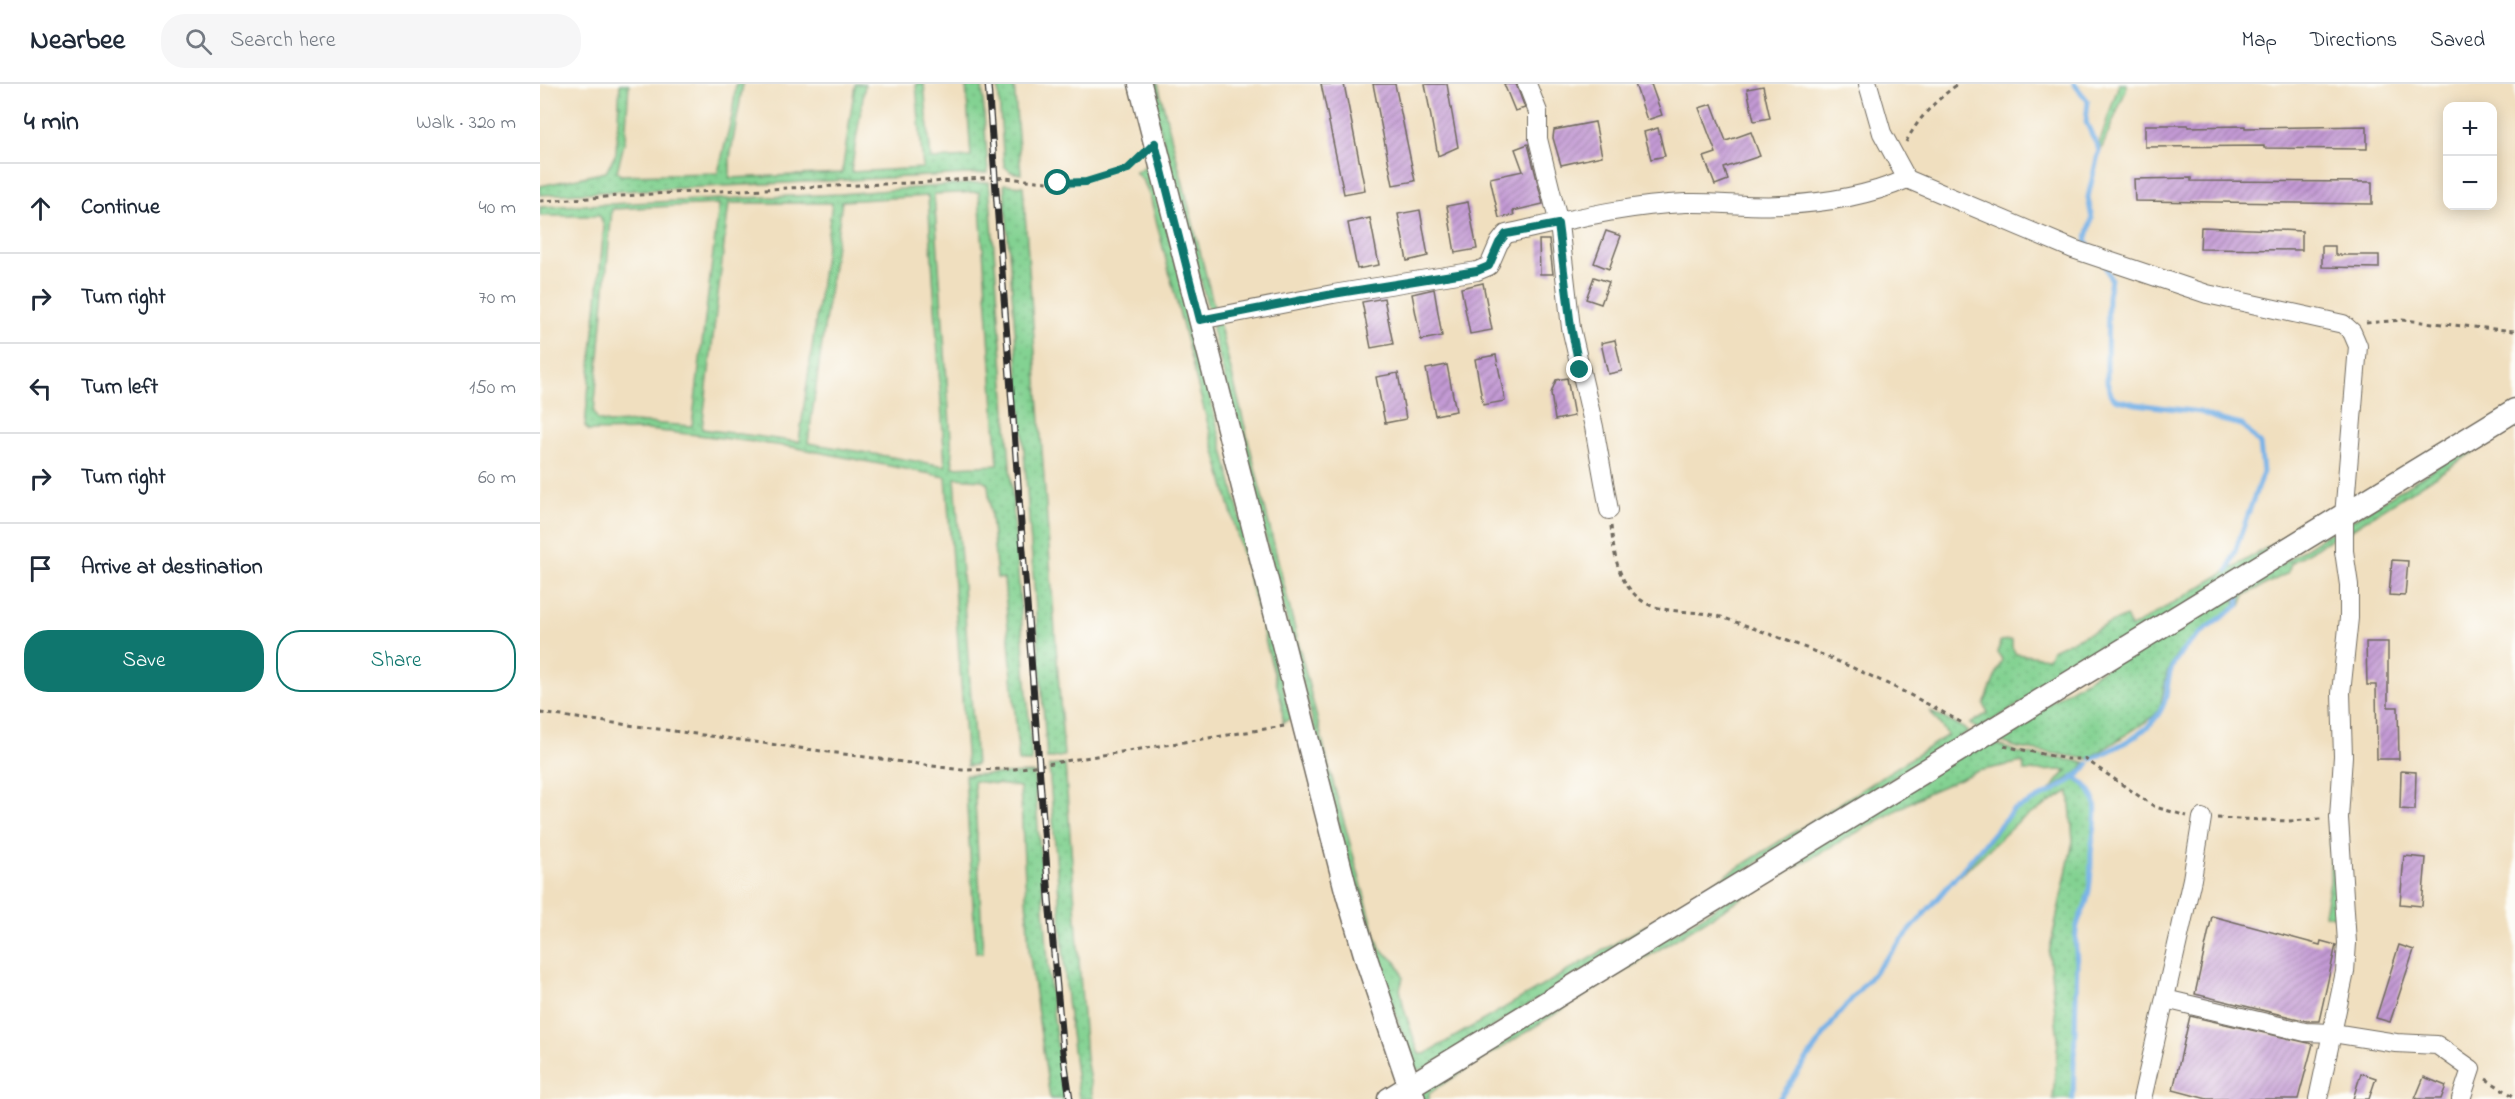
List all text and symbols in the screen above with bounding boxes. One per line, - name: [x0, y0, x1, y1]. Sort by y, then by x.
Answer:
- search box: [161, 14, 581, 68]
- text: Nearbee: [30, 21, 125, 62]
- icon: search: [182, 25, 215, 58]
- text: Search here: [230, 25, 336, 57]
- text: Map: [2241, 26, 2277, 56]
- text: Directions: [2310, 26, 2397, 56]
- text: Saved: [2430, 26, 2485, 56]
- map controls: [2443, 102, 2497, 210]
- button: +: [2443, 102, 2497, 156]
- text: 4 min: [24, 104, 79, 142]
- text: Walk · 320 m: [416, 109, 516, 138]
- button: −: [2443, 156, 2497, 210]
- route start: [1044, 169, 1070, 195]
- icon: ahead: [24, 192, 57, 225]
- text: Continue: [81, 192, 160, 224]
- text: 40 m: [479, 194, 516, 223]
- icon: right: [24, 282, 57, 315]
- text: Turn right: [81, 282, 166, 314]
- text: 70 m: [479, 284, 516, 313]
- route end: [1566, 356, 1592, 382]
- icon: left: [24, 372, 57, 405]
- text: Turn left: [81, 372, 158, 404]
- text: 150 m: [469, 374, 516, 403]
- icon: right: [24, 462, 57, 495]
- text: Turn right: [81, 462, 166, 494]
- text: 60 m: [478, 464, 516, 493]
- icon: arrive: [24, 552, 57, 585]
- text: Arrive at destination: [81, 552, 263, 584]
- button: Save: [24, 630, 264, 692]
- button: Share: [276, 630, 516, 692]

